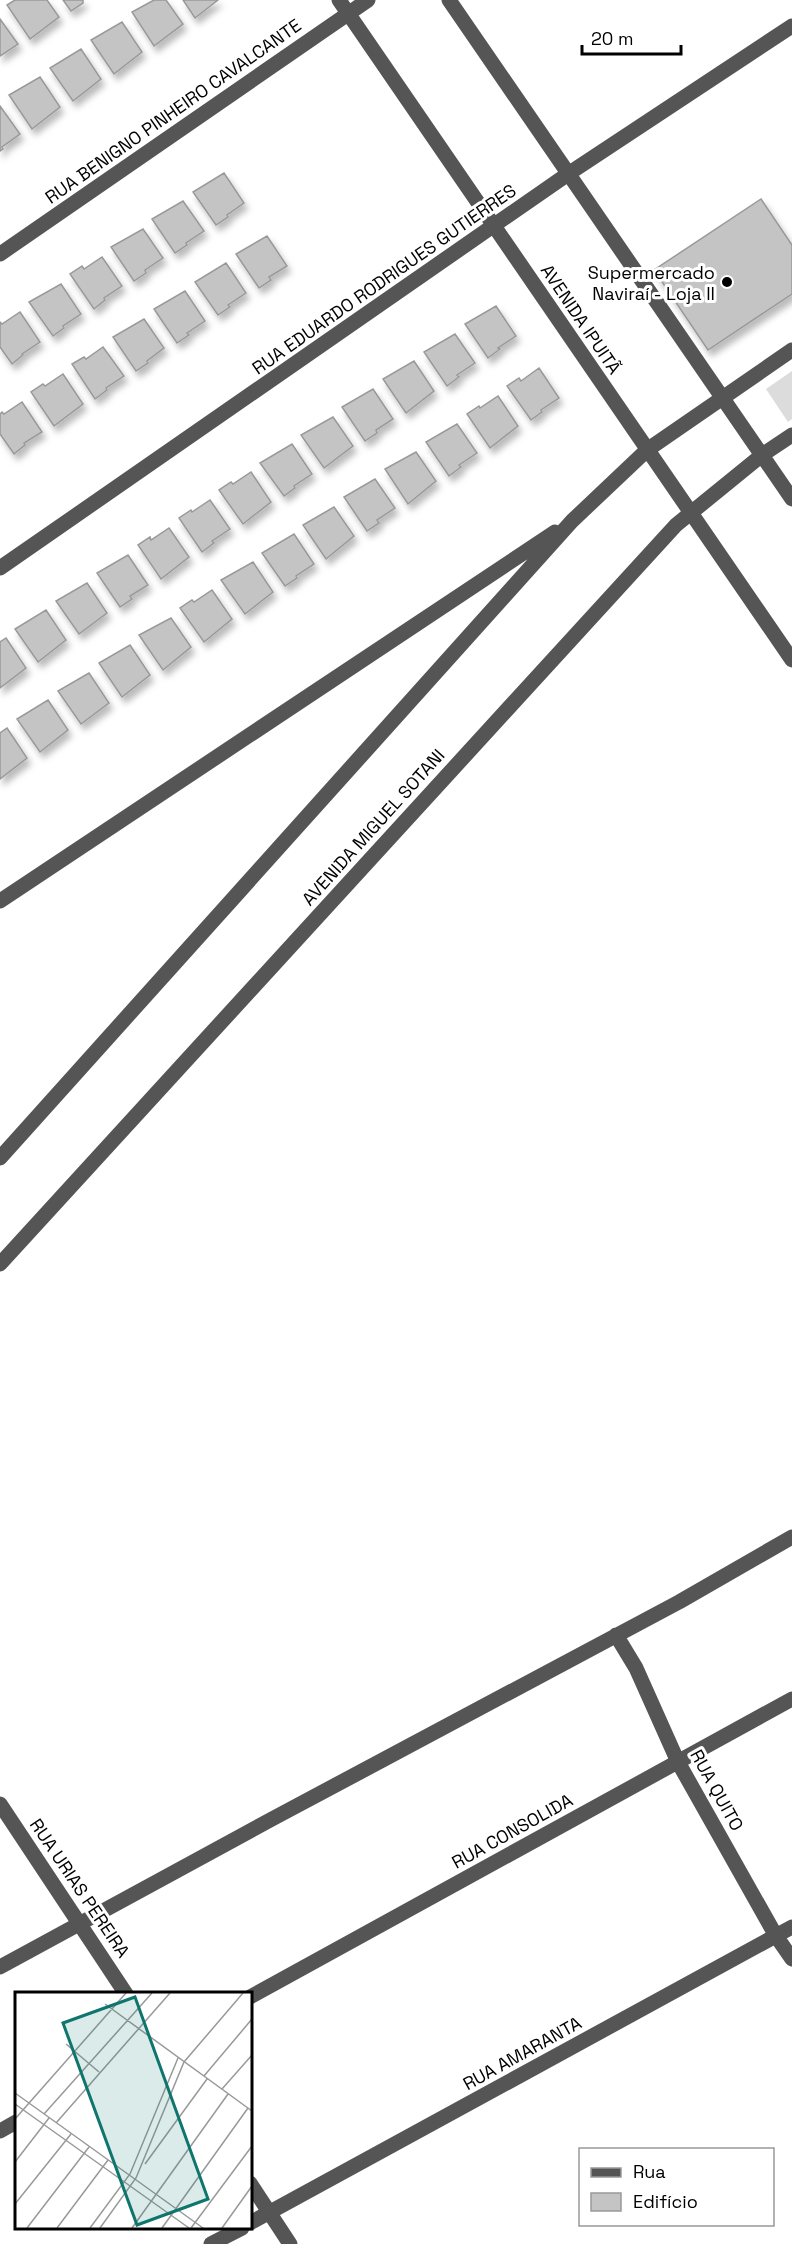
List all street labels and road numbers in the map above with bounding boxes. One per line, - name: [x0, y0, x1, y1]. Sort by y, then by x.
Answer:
- street label: RUA BENIGNO PINHEIRO CAVALCANTE: [40, 13, 306, 209]
- street label: RUA EDUARDO RODRIGUES GUTIERRES: [248, 179, 520, 379]
- street label: AVENIDA IPUITÃ: [536, 260, 626, 378]
- street label: AVENIDA MIGUEL SOTANI: [297, 744, 449, 910]
- street label: RUA QUITO: [685, 1745, 749, 1835]
- street label: RUA CONSOLIDA: [447, 1788, 577, 1874]
- street label: RUA URIAS PEREIRA: [25, 1814, 135, 1962]
- street label: RUA AMARANTA: [459, 2011, 585, 2095]

